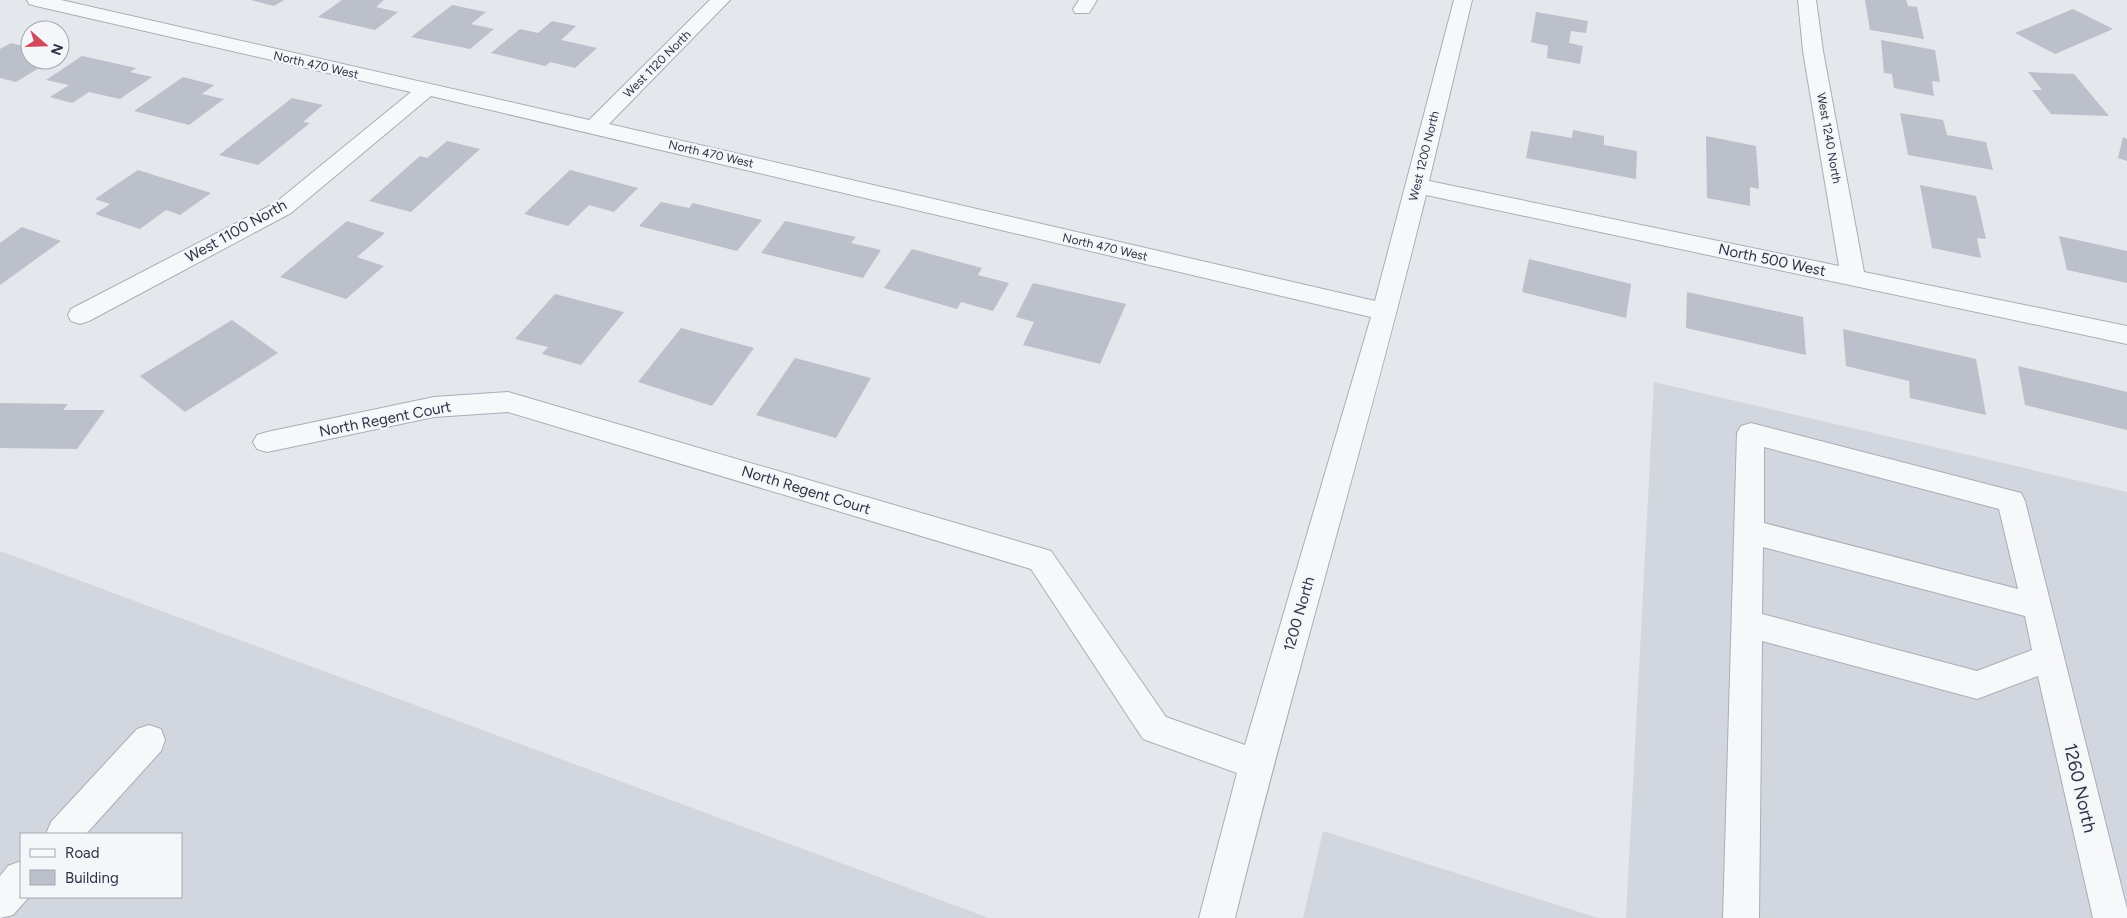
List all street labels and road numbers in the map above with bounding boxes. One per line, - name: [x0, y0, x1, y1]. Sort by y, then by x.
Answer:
- street label: West 1120 North: [620, 27, 694, 101]
- street label: North 470 West: [272, 48, 360, 82]
- street label: West 1240 North: [1814, 91, 1844, 185]
- street label: West 1200 North: [1406, 109, 1442, 202]
- street label: North 470 West: [667, 137, 755, 171]
- street label: West 1100 North: [182, 196, 290, 266]
- street label: North 470 West: [1061, 230, 1149, 264]
- street label: North 500 West: [1717, 240, 1828, 280]
- street label: North Regent Court: [317, 397, 453, 441]
- street label: North Regent Court: [739, 462, 873, 518]
- street label: 1200 North: [1280, 575, 1318, 653]
- street label: 1260 North: [2059, 741, 2101, 835]

